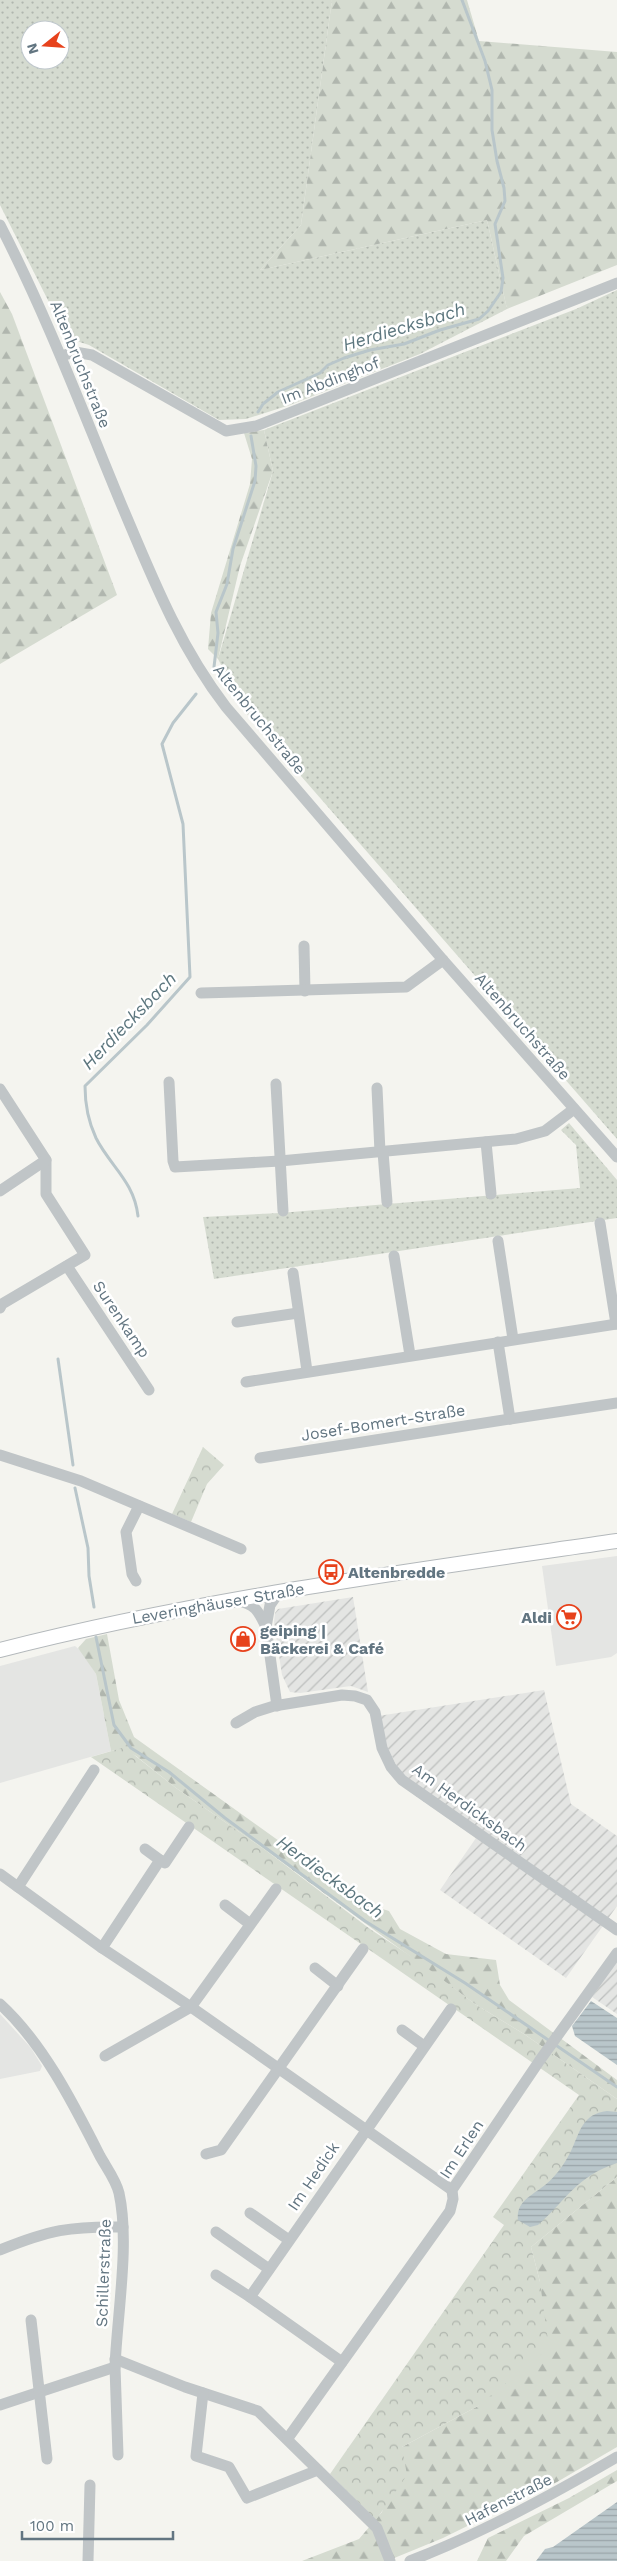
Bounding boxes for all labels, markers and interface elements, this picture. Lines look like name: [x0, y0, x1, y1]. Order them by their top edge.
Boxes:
north arrow: [20, 20, 70, 70]
text: N: [23, 42, 42, 56]
street label: Altenbruchstraße: [46, 298, 115, 431]
water label: Herdiecksbach: [340, 298, 468, 355]
street label: Im Abdinghof: [278, 353, 383, 408]
street label: Altenbruchstraße: [209, 661, 310, 778]
water label: Herdiecksbach: [77, 968, 180, 1074]
street label: Altenbruchstraße: [471, 969, 574, 1084]
street label: Surenkamp: [89, 1277, 154, 1361]
street label: Josef-Bomert-Straße: [300, 1400, 466, 1445]
bus stop icon: Altenbredde: [318, 1559, 344, 1585]
place label: Altenbredde: [348, 1563, 445, 1582]
street label: Leveringhäuser Straße: [130, 1579, 306, 1628]
supermarket icon: Aldi: [556, 1604, 582, 1630]
place label: Aldi: [521, 1608, 552, 1627]
place label: geiping | Bäckerei & Café: [260, 1621, 384, 1658]
shop icon: geiping | Bäckerei & Café: [230, 1626, 256, 1652]
street label: Am Herdicksbach: [409, 1759, 531, 1855]
water label: Herdiecksbach: [273, 1831, 388, 1922]
street label: Im Erlen: [435, 2116, 487, 2182]
street label: Im Hedick: [284, 2138, 343, 2214]
street label: Schillerstraße: [92, 2219, 115, 2327]
street label: Hafenstraße: [461, 2469, 555, 2530]
scale bar: [22, 2508, 174, 2540]
text: 100 m: [30, 2517, 74, 2535]

